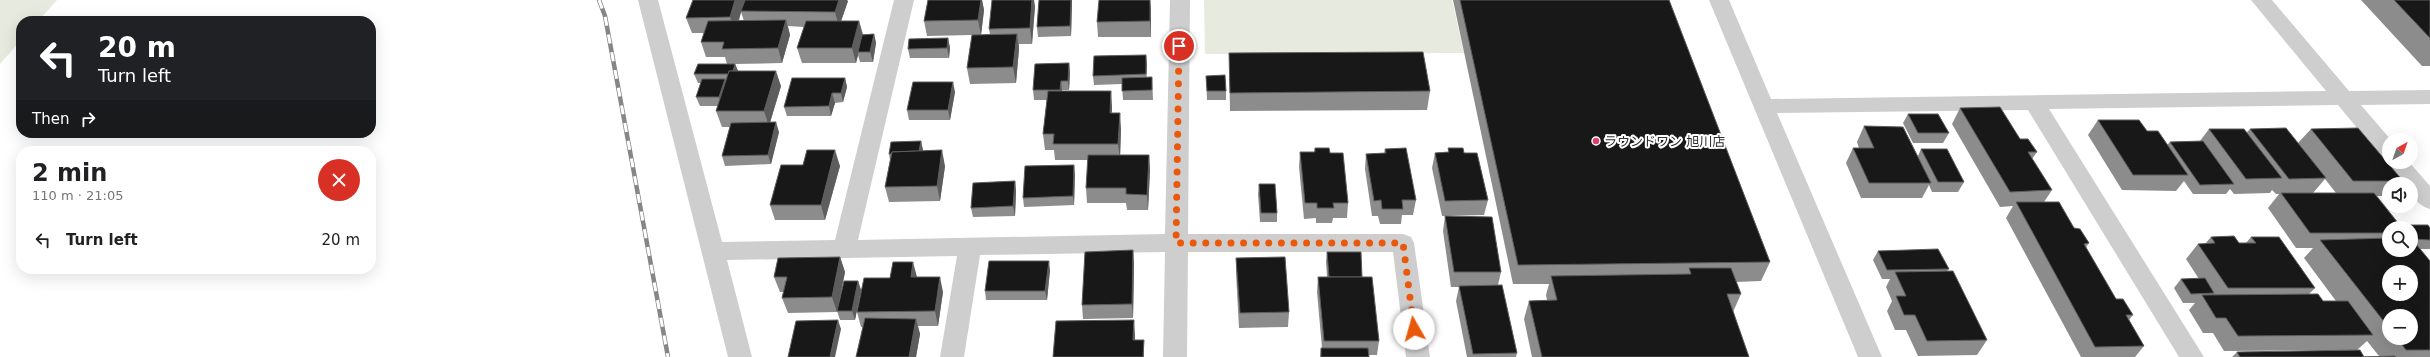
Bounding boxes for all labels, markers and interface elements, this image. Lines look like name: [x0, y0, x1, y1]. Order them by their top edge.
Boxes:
pin: [1162, 29, 1196, 63]
text: 20 m: [98, 31, 176, 64]
icon: left: [32, 32, 84, 84]
icon: arrive: [1168, 35, 1190, 57]
text: Turn left: [98, 65, 171, 86]
icon: right: [77, 108, 99, 130]
text: Then: [32, 110, 69, 128]
north arrow: [2382, 133, 2418, 169]
map controls: [2382, 133, 2418, 345]
place label: ラウンドワン 旭川店: [1604, 134, 1725, 149]
marker: ラウンドワン 旭川店: [1591, 136, 1601, 146]
text: 2 min: [32, 159, 107, 187]
button: close: [318, 159, 360, 201]
button: sound: [2382, 177, 2418, 213]
text: 110 m · 21:05: [32, 188, 123, 203]
button: search: [2382, 221, 2418, 257]
icon: left: [32, 229, 54, 251]
text: Turn left: [66, 231, 138, 249]
text: 20 m: [322, 231, 360, 249]
button: +: [2382, 265, 2418, 301]
position arrow: [1393, 308, 1435, 350]
button: −: [2382, 309, 2418, 345]

